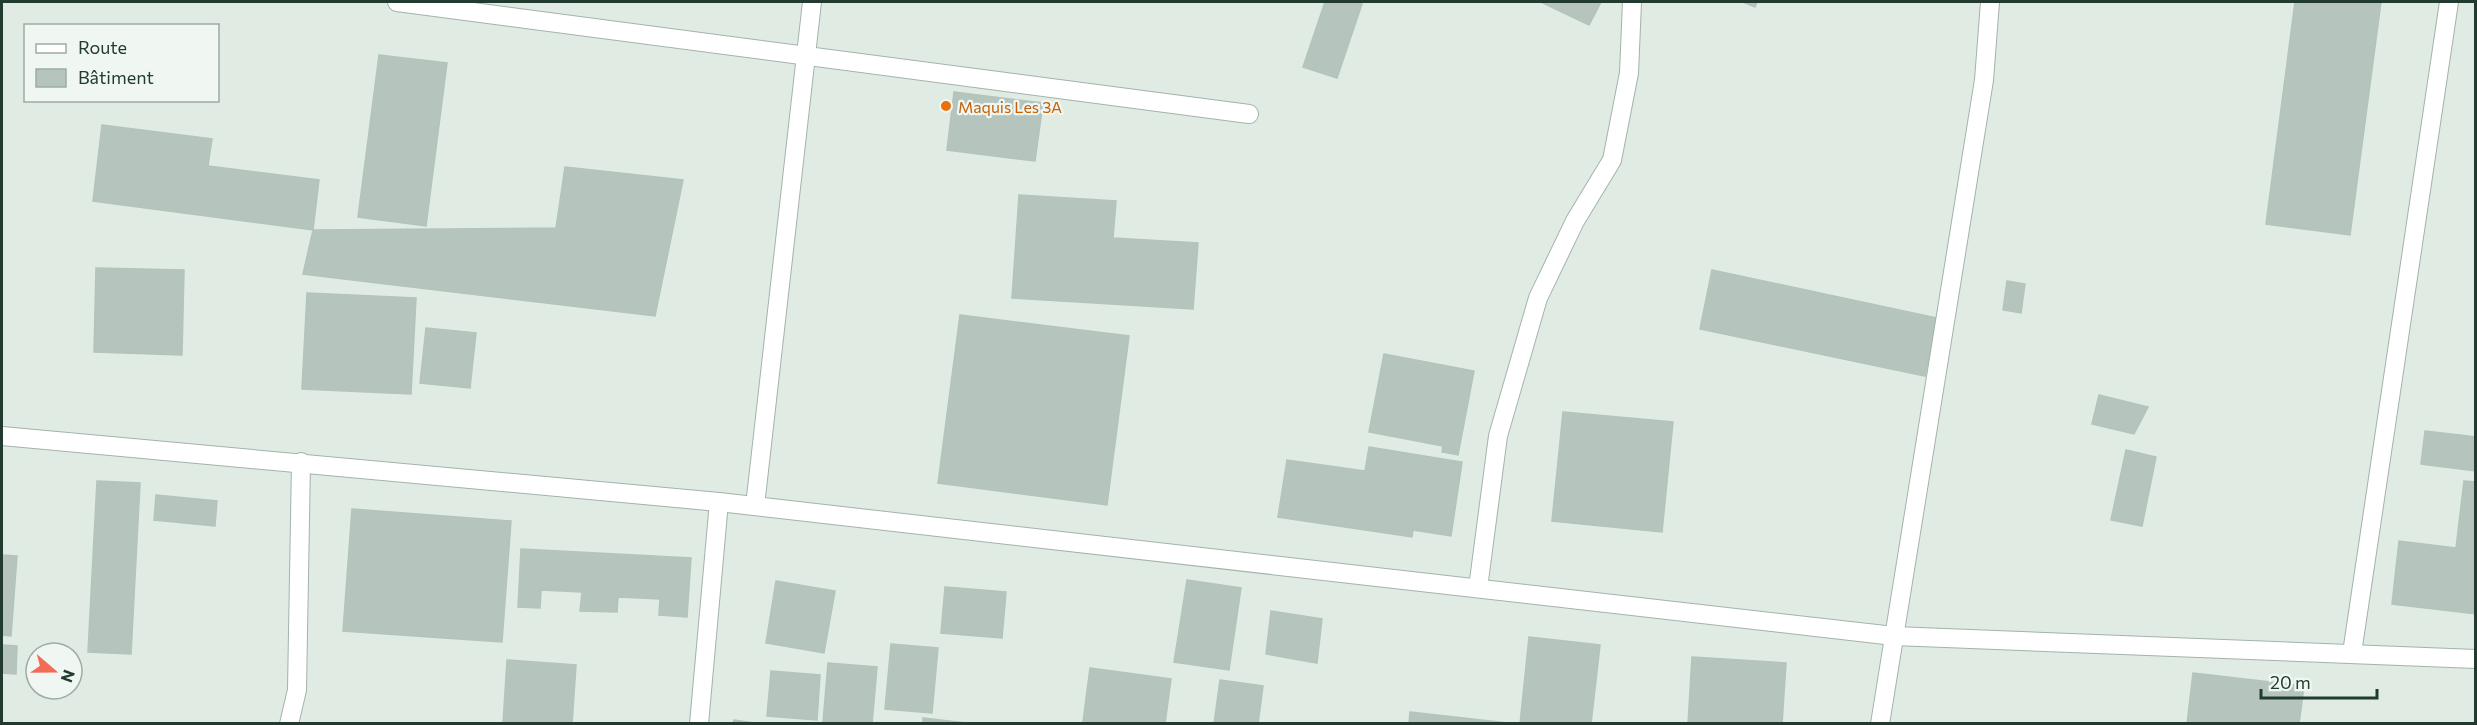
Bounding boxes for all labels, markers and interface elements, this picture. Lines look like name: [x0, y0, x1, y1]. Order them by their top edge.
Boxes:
legend: [24, 24, 219, 102]
text: Route: [78, 36, 127, 58]
text: Bâtiment: [78, 66, 154, 88]
place label: Maquis Les 3A: [958, 97, 1062, 116]
marker: Maquis Les 3A: [939, 99, 953, 113]
north arrow: [24, 641, 84, 701]
scale bar: [2261, 662, 2376, 700]
text: N: [58, 667, 80, 685]
text: 20 m: [2270, 671, 2311, 693]

